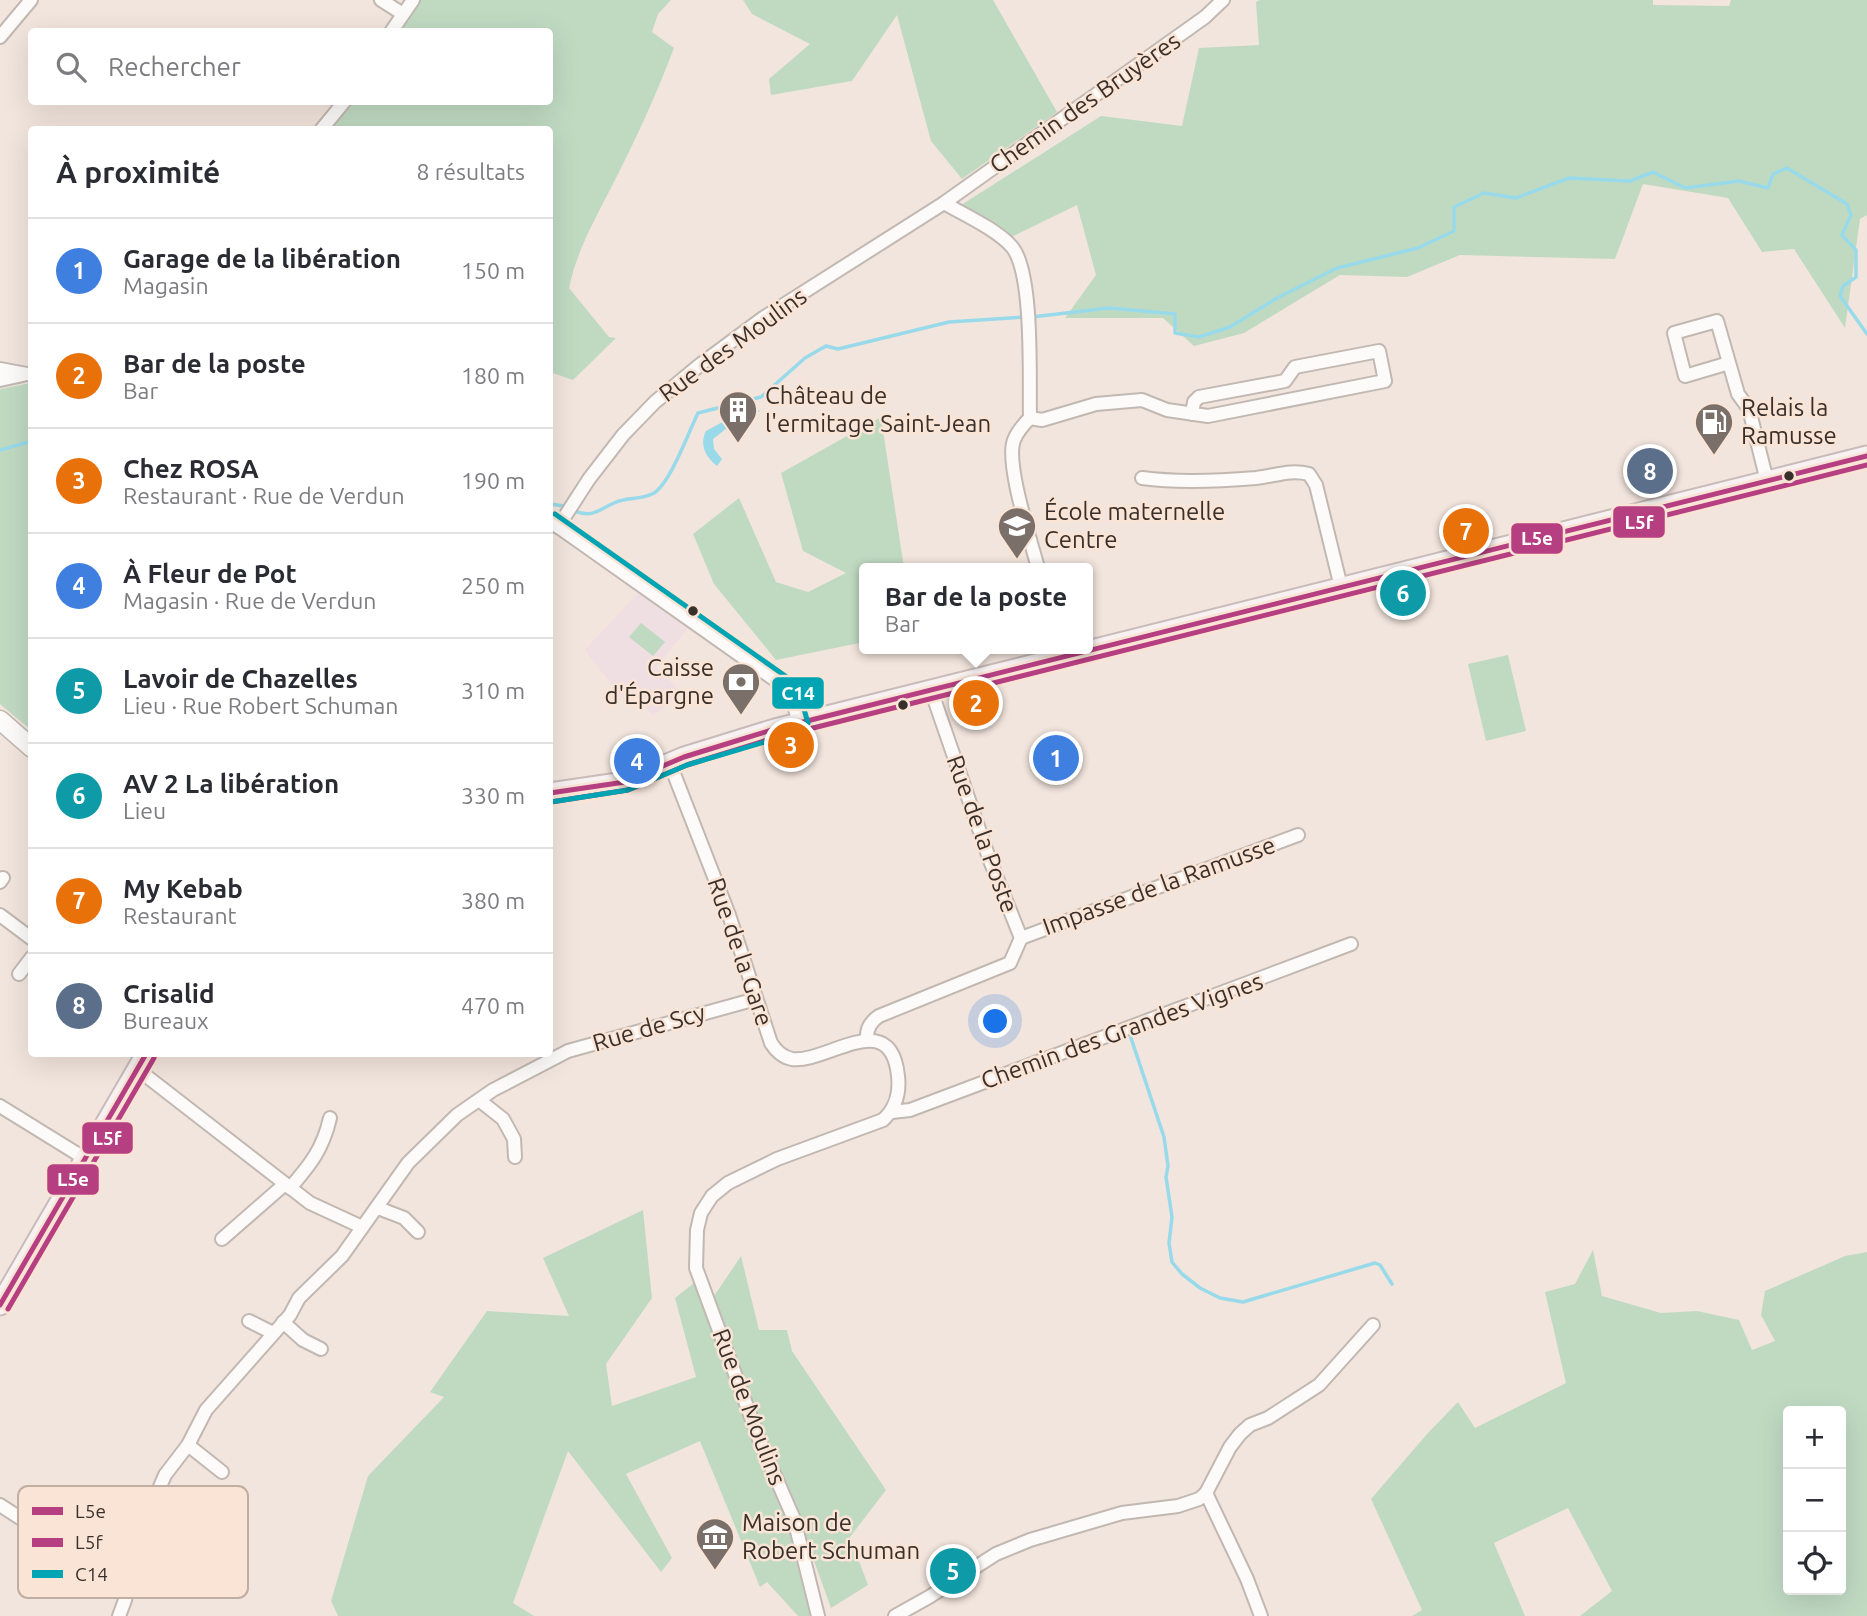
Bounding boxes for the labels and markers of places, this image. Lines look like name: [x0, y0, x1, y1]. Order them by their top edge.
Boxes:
place label: Château de l'ermitage Saint-Jean: [765, 382, 991, 437]
building icon: Château de l'ermitage Saint-Jean: [717, 389, 759, 444]
place label: Relais la Ramusse: [1741, 394, 1837, 449]
fuel station icon: Relais la Ramusse: [1693, 401, 1735, 456]
pin: 8: [1627, 445, 1673, 497]
unlabelled marker: [1782, 469, 1796, 483]
place label: École maternelle Centre: [1044, 497, 1225, 553]
school or university icon: École maternelle Centre: [996, 505, 1038, 560]
pin: 7: [1443, 505, 1489, 557]
pin: 6: [1380, 567, 1426, 619]
unlabelled marker: [686, 604, 700, 618]
place label: Caisse d'Épargne: [605, 654, 714, 709]
bank icon: Caisse d'Épargne: [720, 661, 762, 716]
pin: 2: [953, 677, 999, 729]
unlabelled marker: [896, 698, 910, 712]
pin: 3: [768, 719, 814, 771]
pin: 1: [1033, 732, 1079, 784]
pin: 4: [614, 735, 660, 787]
place label: Maison de Robert Schuman: [742, 1509, 920, 1564]
museum icon: Maison de Robert Schuman: [694, 1516, 736, 1571]
pin: 5: [930, 1545, 976, 1597]

